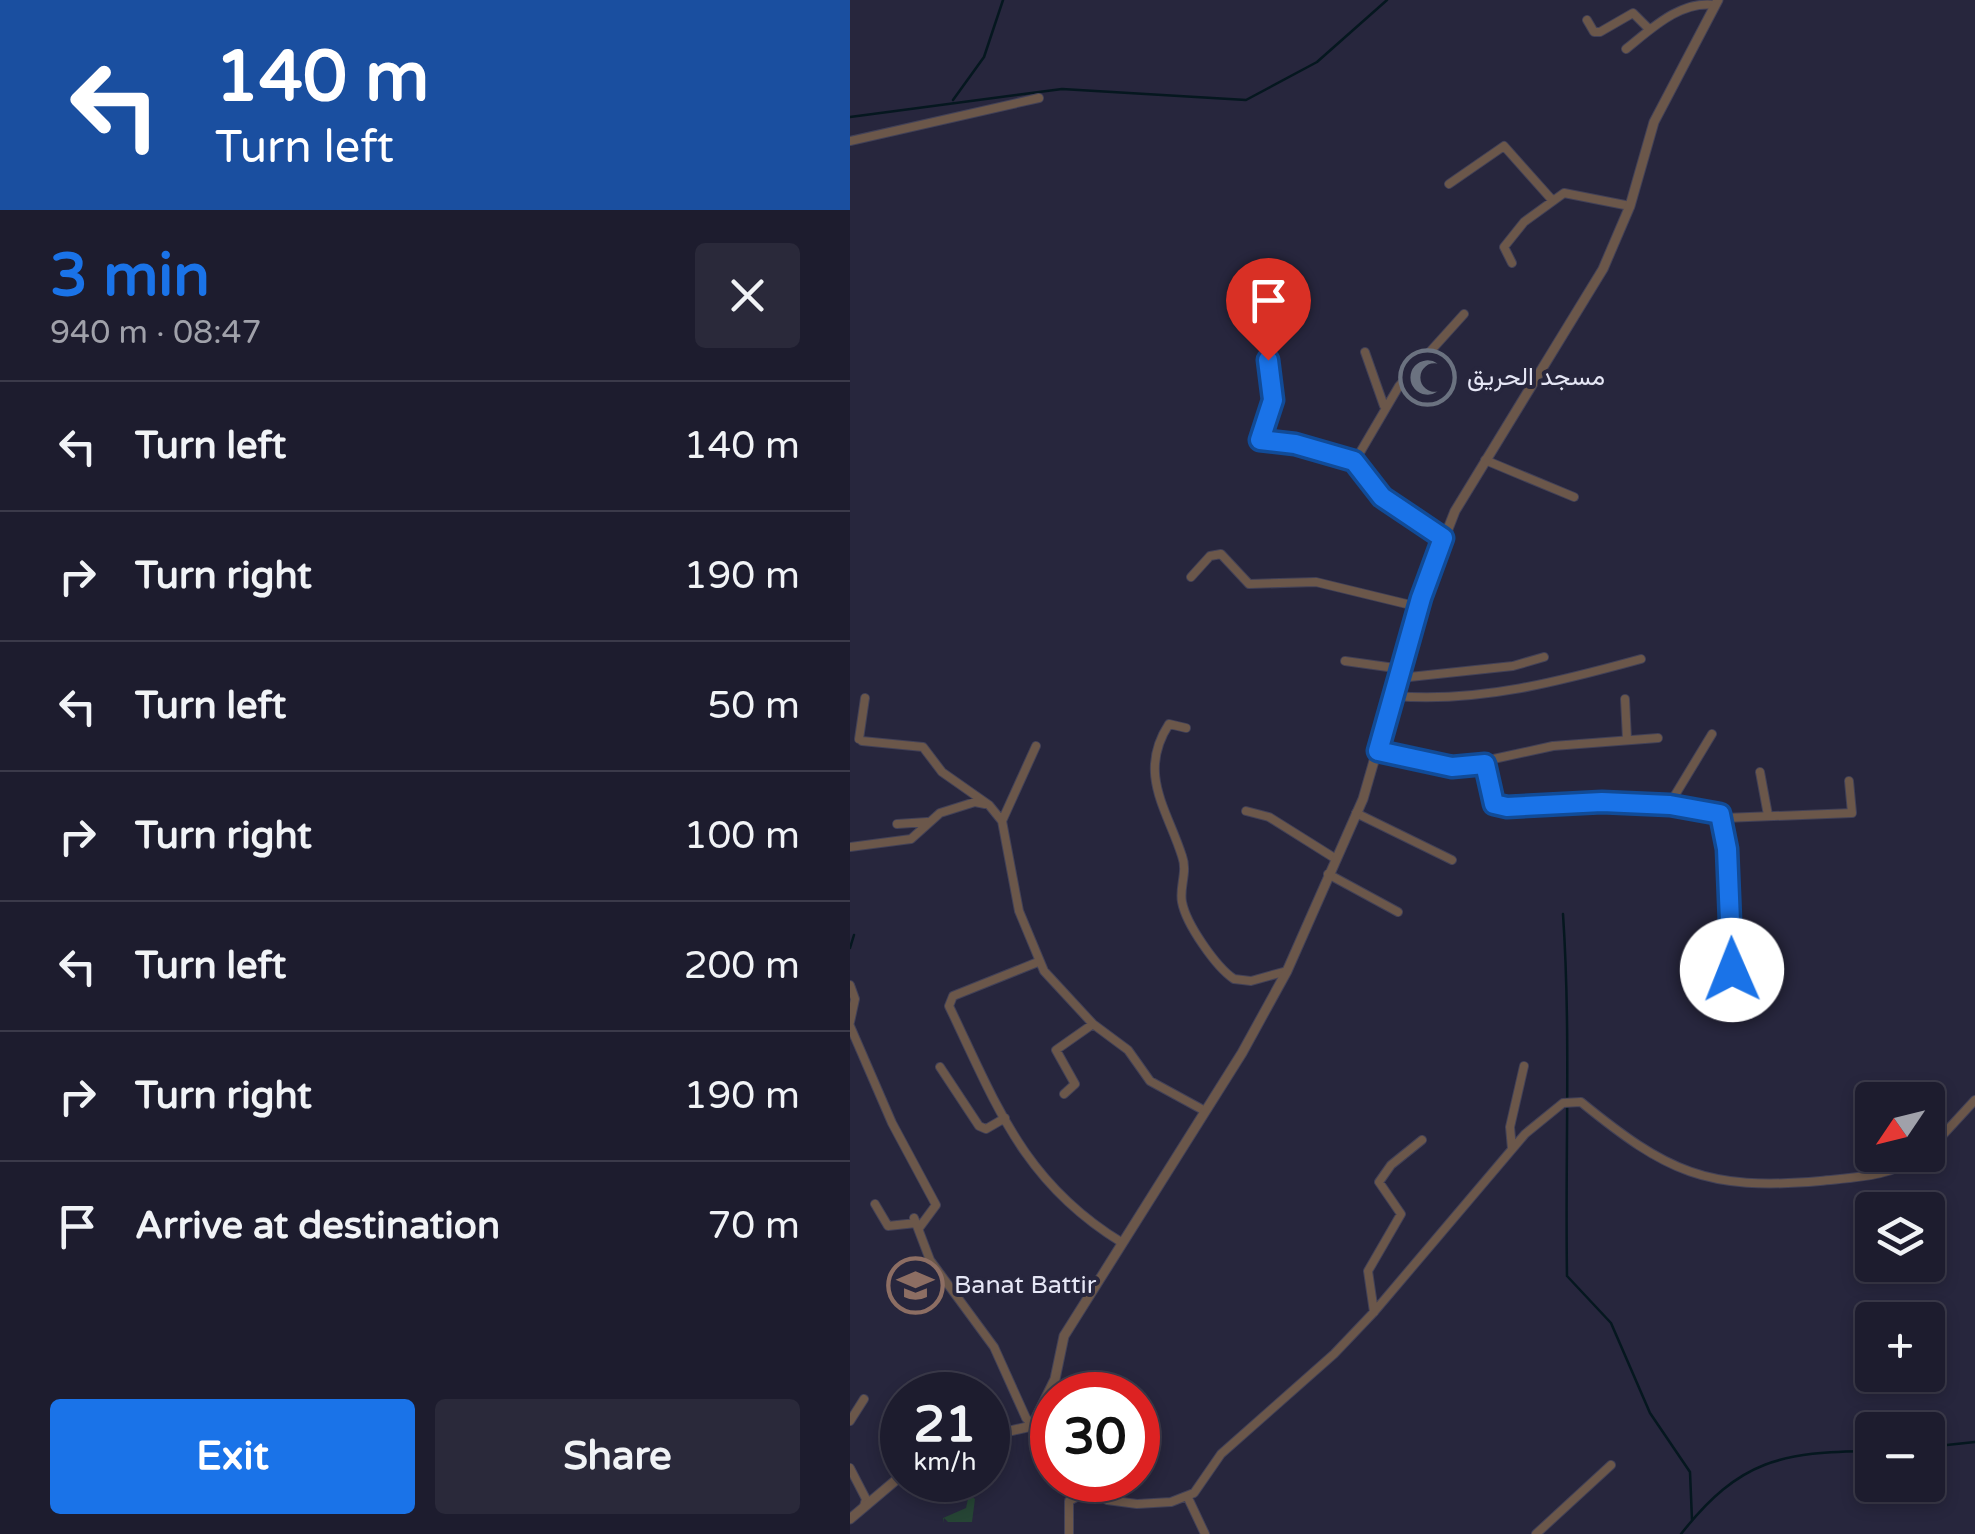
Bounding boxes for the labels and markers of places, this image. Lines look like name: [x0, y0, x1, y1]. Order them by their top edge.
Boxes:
pin: [1226, 258, 1311, 361]
mosque icon: مسجد الحريق: [1398, 347, 1458, 407]
place label: مسجد الحريق: [1467, 362, 1605, 392]
school or university icon: Banat Battir: [885, 1255, 945, 1315]
place label: Banat Battir: [954, 1270, 1097, 1300]

